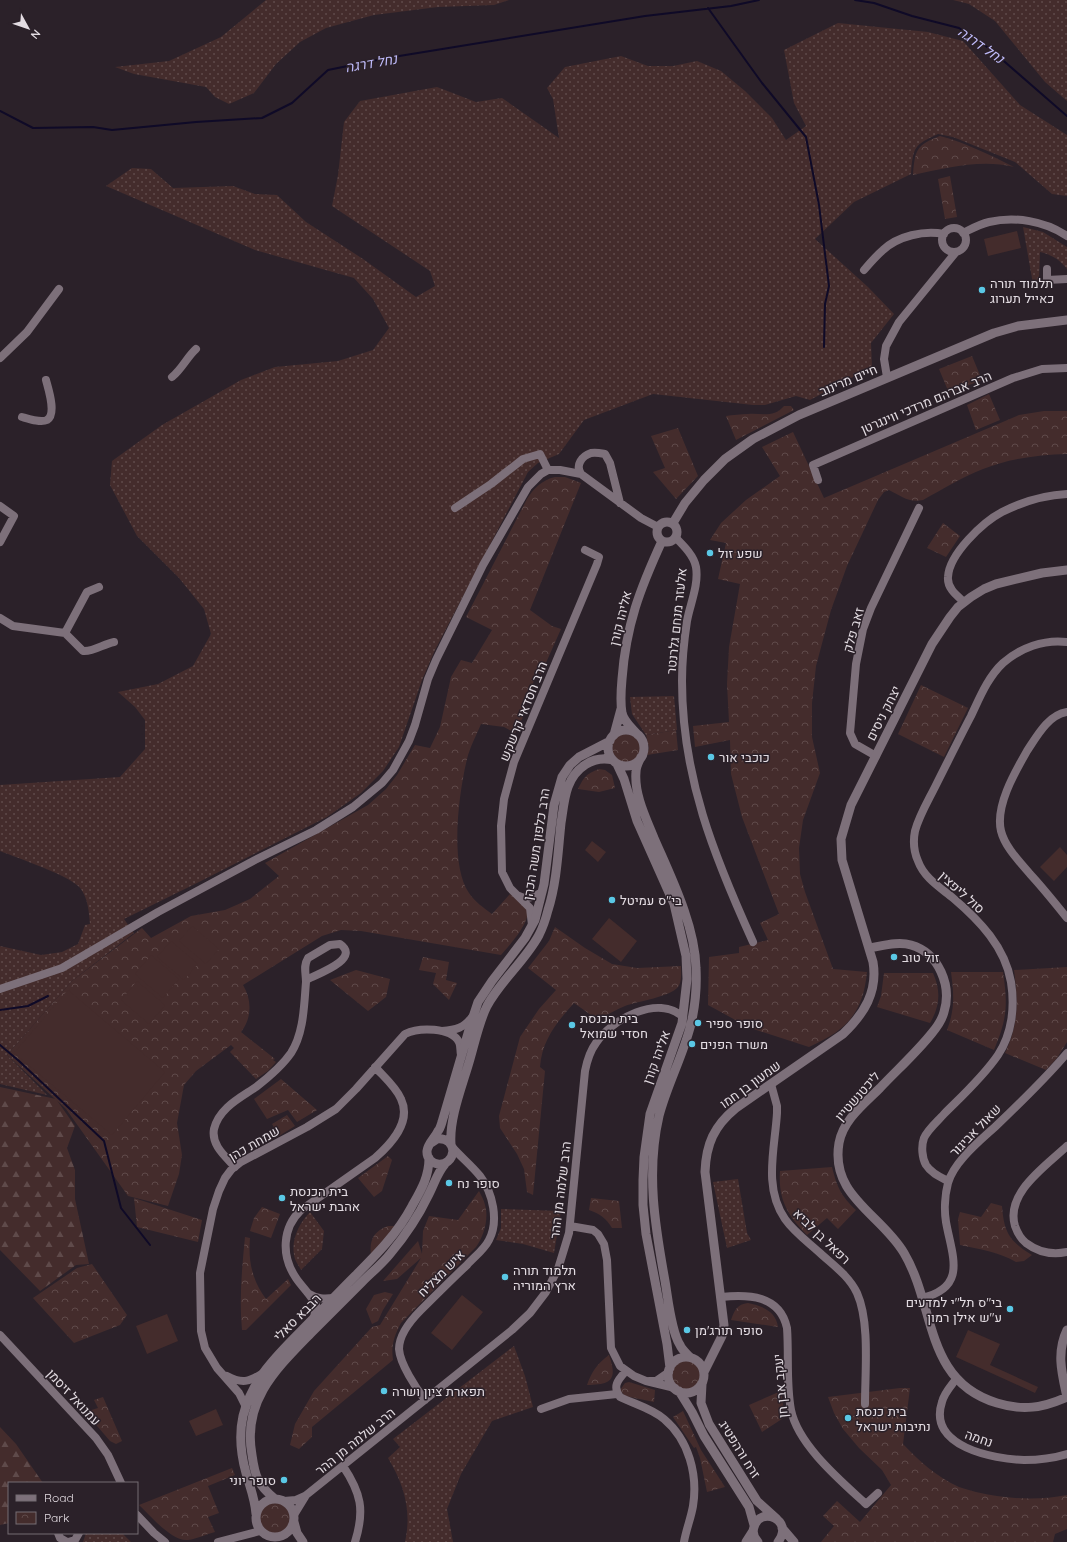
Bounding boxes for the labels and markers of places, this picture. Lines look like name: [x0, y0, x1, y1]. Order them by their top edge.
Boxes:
place label: תלמוד תורה כאייל תערוג: [990, 275, 1054, 306]
marker: תלמוד תורה כאייל תערוג: [977, 285, 987, 295]
place label: שפע זול: [718, 545, 763, 561]
marker: שפע זול: [705, 548, 715, 558]
place label: כוכבי אור: [719, 749, 770, 765]
marker: כוכבי אור: [706, 752, 716, 762]
place label: בי"ס עמיטל: [620, 892, 682, 908]
marker: בי"ס עמיטל: [607, 895, 617, 905]
place label: זול טוב: [902, 949, 940, 965]
marker: זול טוב: [889, 952, 899, 962]
place label: בית הכנסת חסדי שמואל: [580, 1010, 648, 1041]
place label: סופר ספיר: [706, 1015, 763, 1031]
marker: סופר ספיר: [693, 1018, 703, 1028]
marker: בית הכנסת חסדי שמואל: [567, 1020, 577, 1030]
place label: משרד הפנים: [700, 1036, 768, 1052]
marker: משרד הפנים: [687, 1039, 697, 1049]
place label: סופר נח: [457, 1175, 500, 1191]
marker: סופר נח: [444, 1178, 454, 1188]
place label: בית הכנסת אהבת ישראל: [290, 1183, 360, 1214]
marker: בית הכנסת אהבת ישראל: [277, 1193, 287, 1203]
place label: תלמוד תורה ארץ המוריה: [513, 1262, 576, 1293]
marker: תלמוד תורה ארץ המוריה: [500, 1272, 510, 1282]
place label: בי"ס תל"י למדעים ע"ש אילן רמון: [906, 1294, 1002, 1325]
marker: בי"ס תל"י למדעים ע"ש אילן רמון: [1005, 1304, 1015, 1314]
place label: סופר תורג'מן: [695, 1322, 763, 1338]
marker: סופר תורג'מן: [682, 1325, 692, 1335]
place label: תפארת ציון ושרה: [392, 1383, 485, 1399]
marker: תפארת ציון ושרה: [379, 1386, 389, 1396]
place label: בית כנסת נתיבות ישראל: [856, 1403, 931, 1434]
marker: בית כנסת נתיבות ישראל: [843, 1413, 853, 1423]
place label: סופר יוני: [229, 1472, 276, 1488]
marker: סופר יוני: [279, 1475, 289, 1485]

